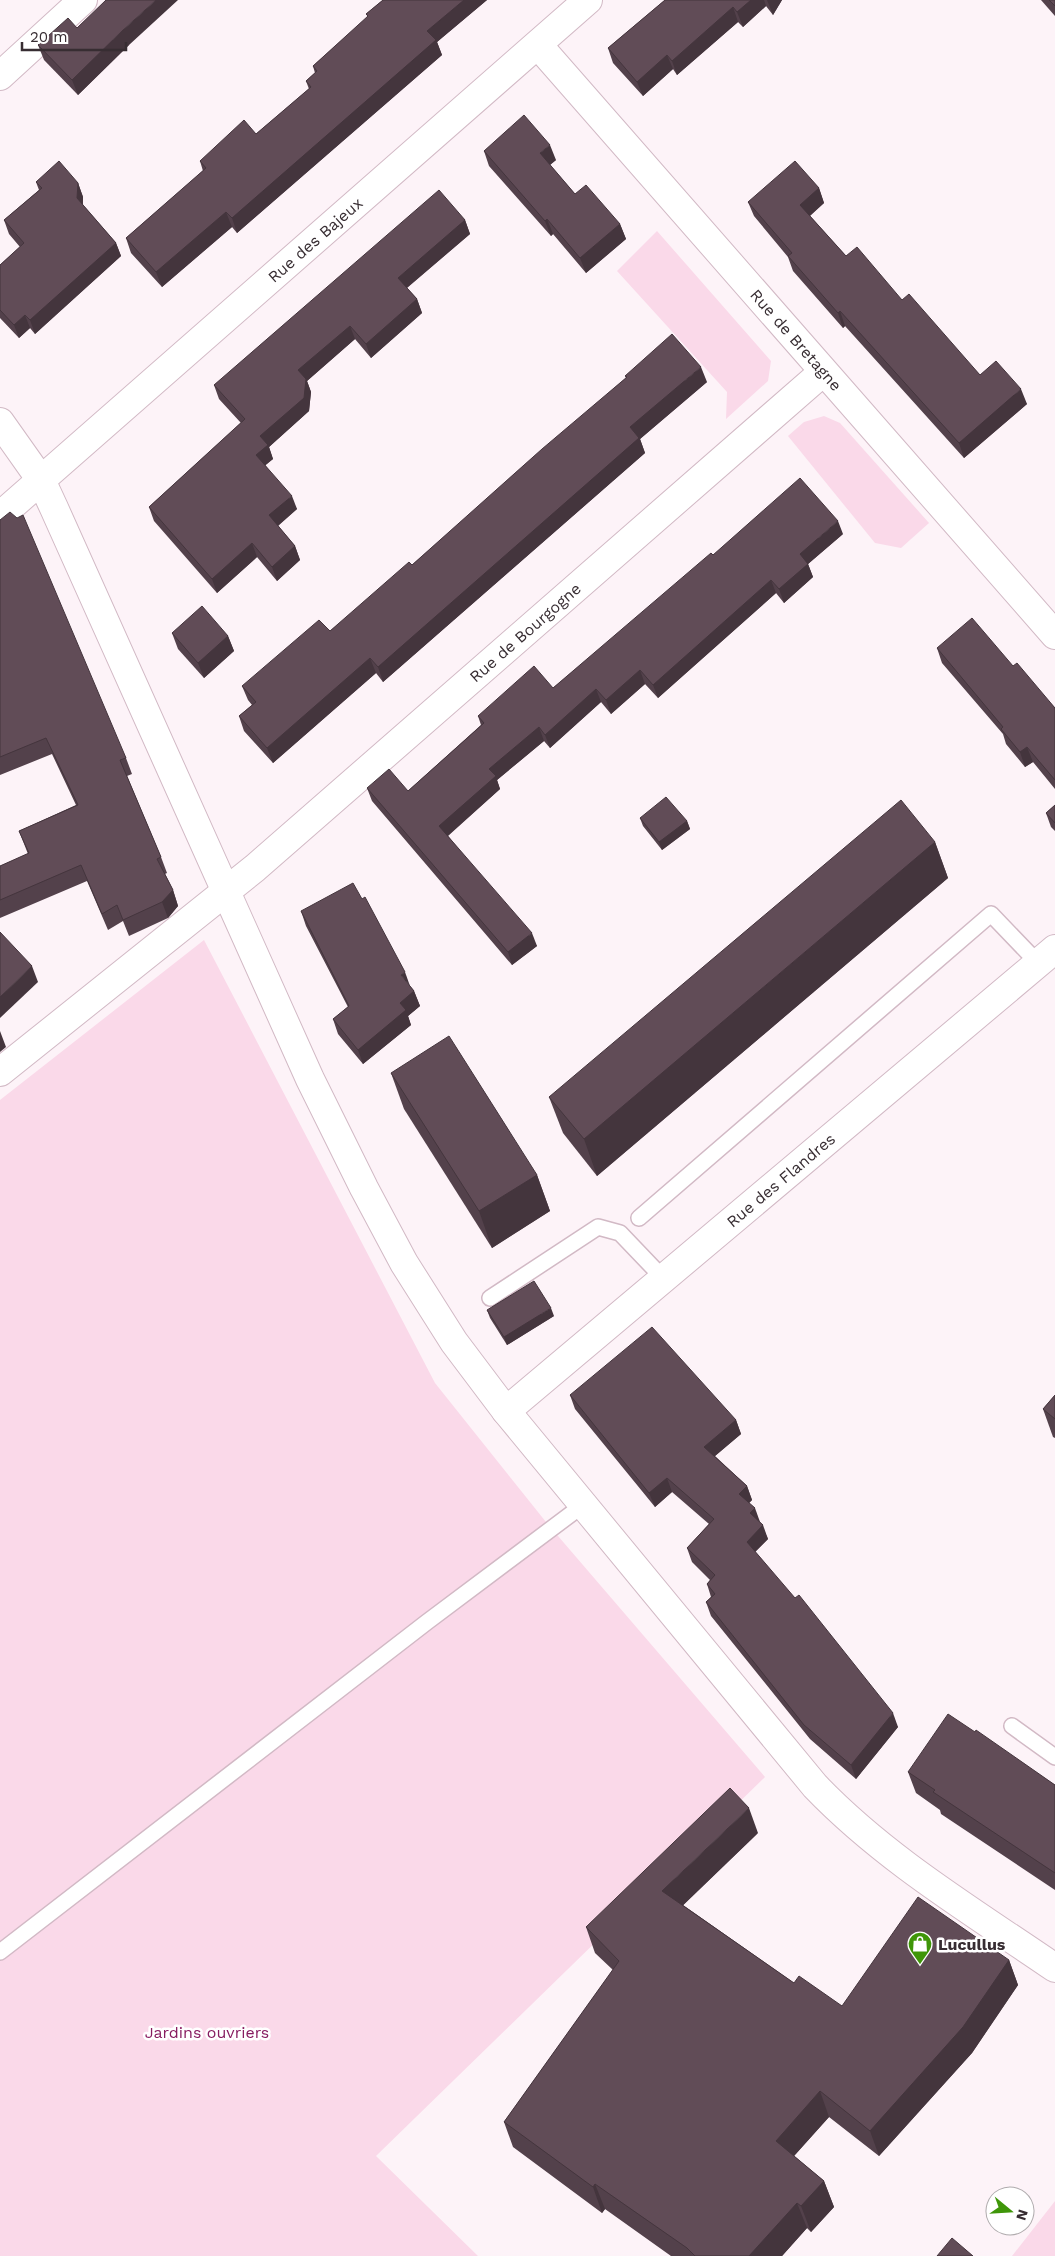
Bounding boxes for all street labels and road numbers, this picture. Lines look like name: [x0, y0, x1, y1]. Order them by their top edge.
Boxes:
street label: Rue des Bajeux: [264, 193, 366, 287]
street label: Rue de Bretagne: [746, 285, 846, 395]
street label: Rue de Bourgogne: [466, 579, 585, 686]
street label: Rue des Flandres: [723, 1129, 839, 1231]

